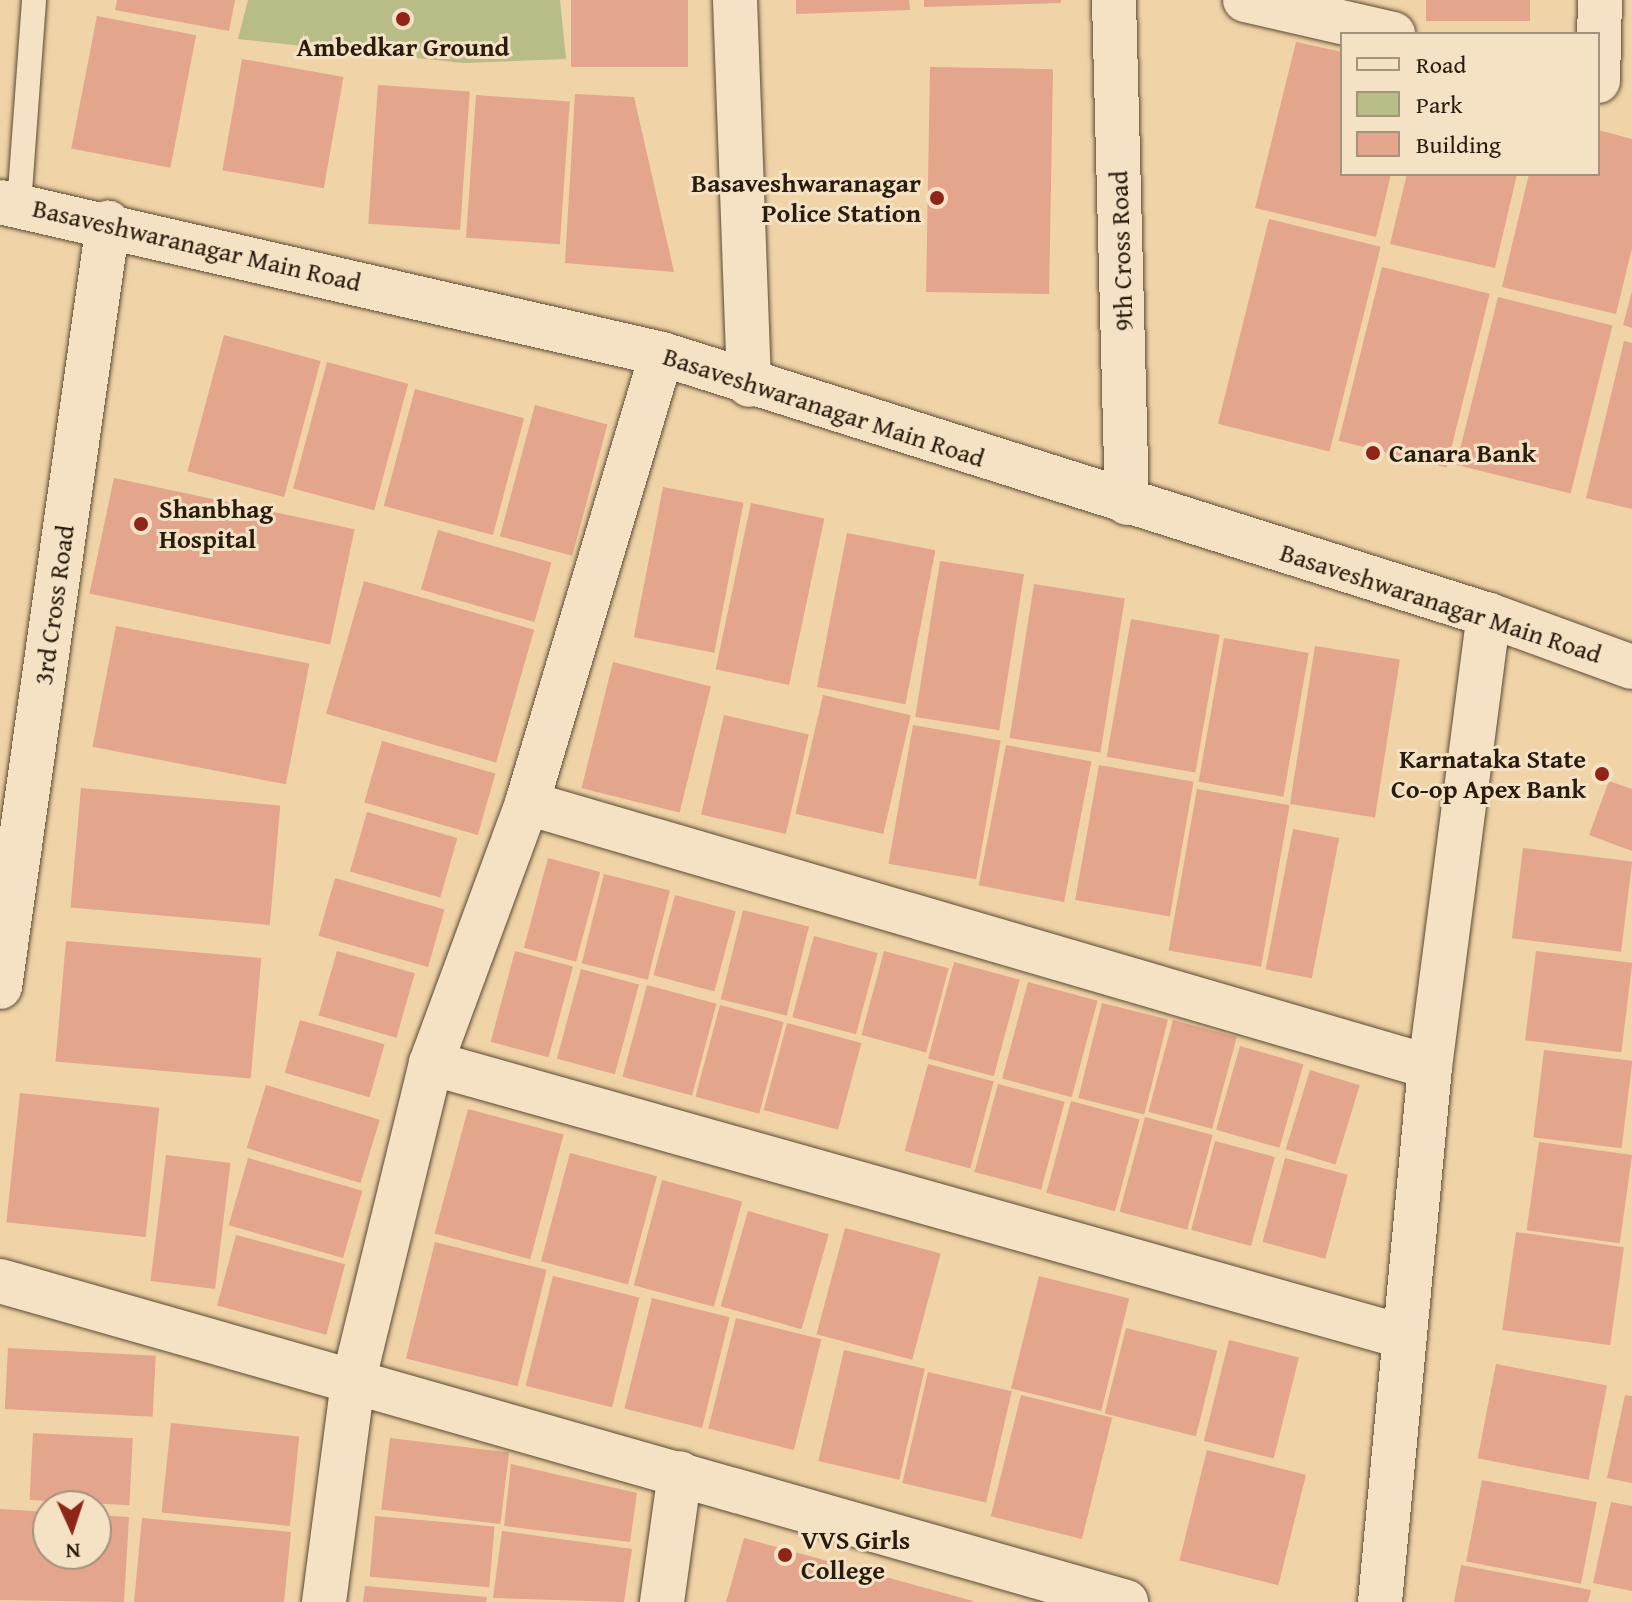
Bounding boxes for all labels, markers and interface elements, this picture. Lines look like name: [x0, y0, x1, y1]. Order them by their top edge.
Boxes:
marker: Ambedkar Ground: [394, 10, 412, 28]
place label: Ambedkar Ground: [297, 31, 509, 63]
legend: [1340, 32, 1600, 176]
text: Road: [1416, 47, 1466, 82]
text: Park: [1416, 87, 1462, 122]
text: Building: [1416, 127, 1501, 162]
place label: Basaveshwaranagar Police Station: [691, 167, 921, 228]
street label: 9th Cross Road: [1103, 170, 1139, 332]
marker: Basaveshwaranagar Police Station: [928, 189, 946, 207]
street label: Basaveshwaranagar Main Road: [30, 192, 364, 298]
street label: Basaveshwaranagar Main Road: [659, 340, 989, 474]
place label: Canara Bank: [1389, 437, 1536, 469]
marker: Canara Bank: [1364, 444, 1382, 462]
place label: Shanbhag Hospital: [159, 493, 273, 554]
marker: Shanbhag Hospital: [130, 513, 152, 535]
street label: 3rd Cross Road: [27, 523, 81, 687]
street label: Basaveshwaranagar Main Road: [1276, 536, 1606, 670]
place label: Karnataka State Co-op Apex Bank: [1391, 743, 1586, 804]
marker: Karnataka State Co-op Apex Bank: [1593, 765, 1611, 783]
north arrow: [32, 1490, 112, 1570]
place label: VVS Girls College: [801, 1524, 910, 1586]
text: N: [65, 1536, 81, 1568]
marker: VVS Girls College: [776, 1546, 794, 1564]

